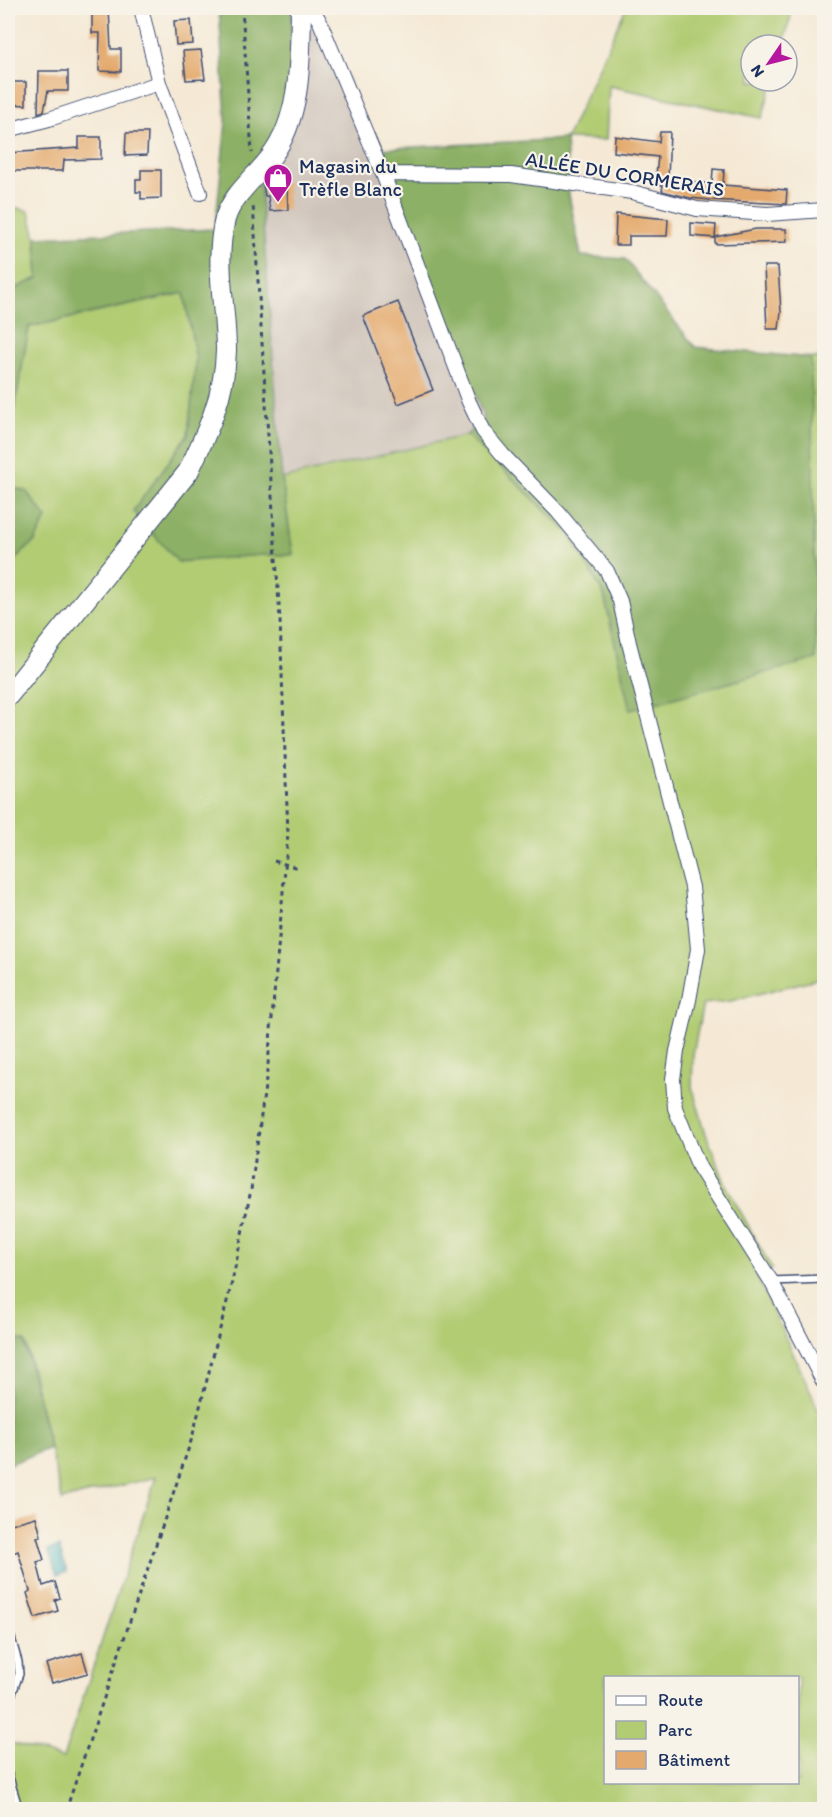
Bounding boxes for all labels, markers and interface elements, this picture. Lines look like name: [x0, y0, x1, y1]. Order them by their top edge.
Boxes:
north arrow: [739, 33, 799, 93]
text: N: [746, 61, 768, 81]
street label: ALLÉE DU CORMERAIS: [524, 146, 726, 202]
place label: Magasin du Trèfle Blanc: [299, 154, 402, 201]
shop icon: Magasin du Trèfle Blanc: [262, 162, 294, 204]
legend: [604, 1676, 799, 1784]
text: Route: [658, 1689, 703, 1711]
text: Parc: [658, 1719, 692, 1741]
text: Bâtiment: [658, 1749, 731, 1771]

